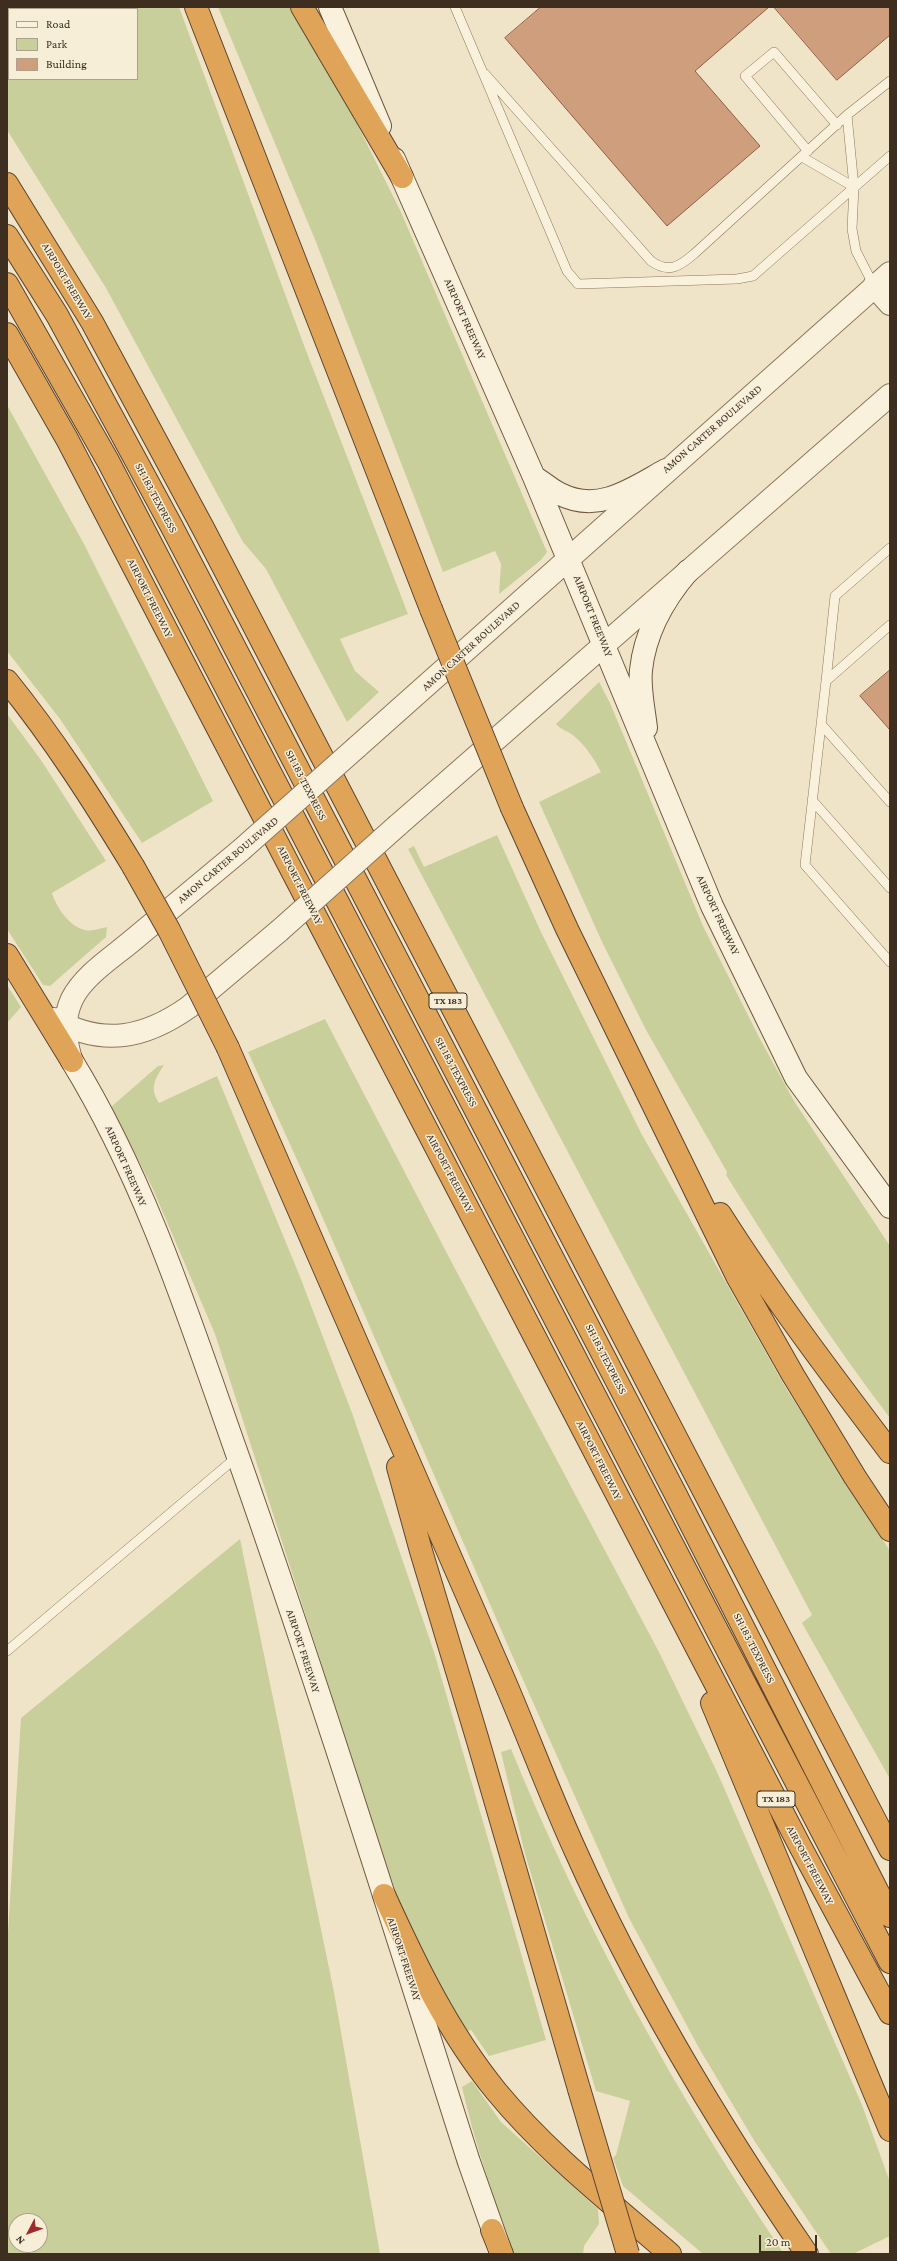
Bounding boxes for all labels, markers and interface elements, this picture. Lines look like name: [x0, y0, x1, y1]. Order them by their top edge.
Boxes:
legend: [8, 8, 138, 80]
text: Road: [46, 17, 70, 31]
text: Park: [46, 37, 67, 51]
text: Building: [46, 57, 87, 71]
street label: AIRPORT FREEWAY: [39, 240, 95, 322]
street label: AIRPORT FREEWAY: [441, 277, 489, 361]
street label: AMON CARTER BOULEVARD: [659, 382, 765, 476]
street label: SH 183 TEXPRESS: [132, 461, 180, 535]
street label: AIRPORT FREEWAY: [124, 556, 176, 640]
street label: AIRPORT FREEWAY: [571, 573, 615, 659]
street label: AMON CARTER BOULEVARD: [419, 598, 523, 694]
street label: SH 183 TEXPRESS: [283, 748, 329, 822]
street label: AMON CARTER BOULEVARD: [175, 814, 281, 906]
street label: AIRPORT FREEWAY: [274, 843, 326, 927]
street label: AIRPORT FREEWAY: [694, 873, 742, 957]
road number: TX 183: [429, 993, 467, 1009]
street label: SH 183 TEXPRESS: [432, 1035, 480, 1109]
street label: AIRPORT FREEWAY: [102, 1124, 150, 1208]
street label: AIRPORT FREEWAY: [424, 1131, 476, 1215]
street label: SH 183 TEXPRESS: [583, 1322, 629, 1396]
street label: AIRPORT FREEWAY: [573, 1418, 625, 1502]
street label: AIRPORT FREEWAY: [283, 1608, 323, 1694]
street label: SH 183 TEXPRESS: [731, 1611, 777, 1685]
road number: TX 183: [757, 1791, 795, 1807]
street label: AIRPORT FREEWAY: [784, 1823, 836, 1907]
street label: AIRPORT FREEWAY: [384, 1916, 424, 2002]
north arrow: [8, 2213, 48, 2253]
scale bar: [761, 2227, 819, 2253]
text: N: [13, 2233, 27, 2247]
text: 20 m: [766, 2235, 790, 2249]

